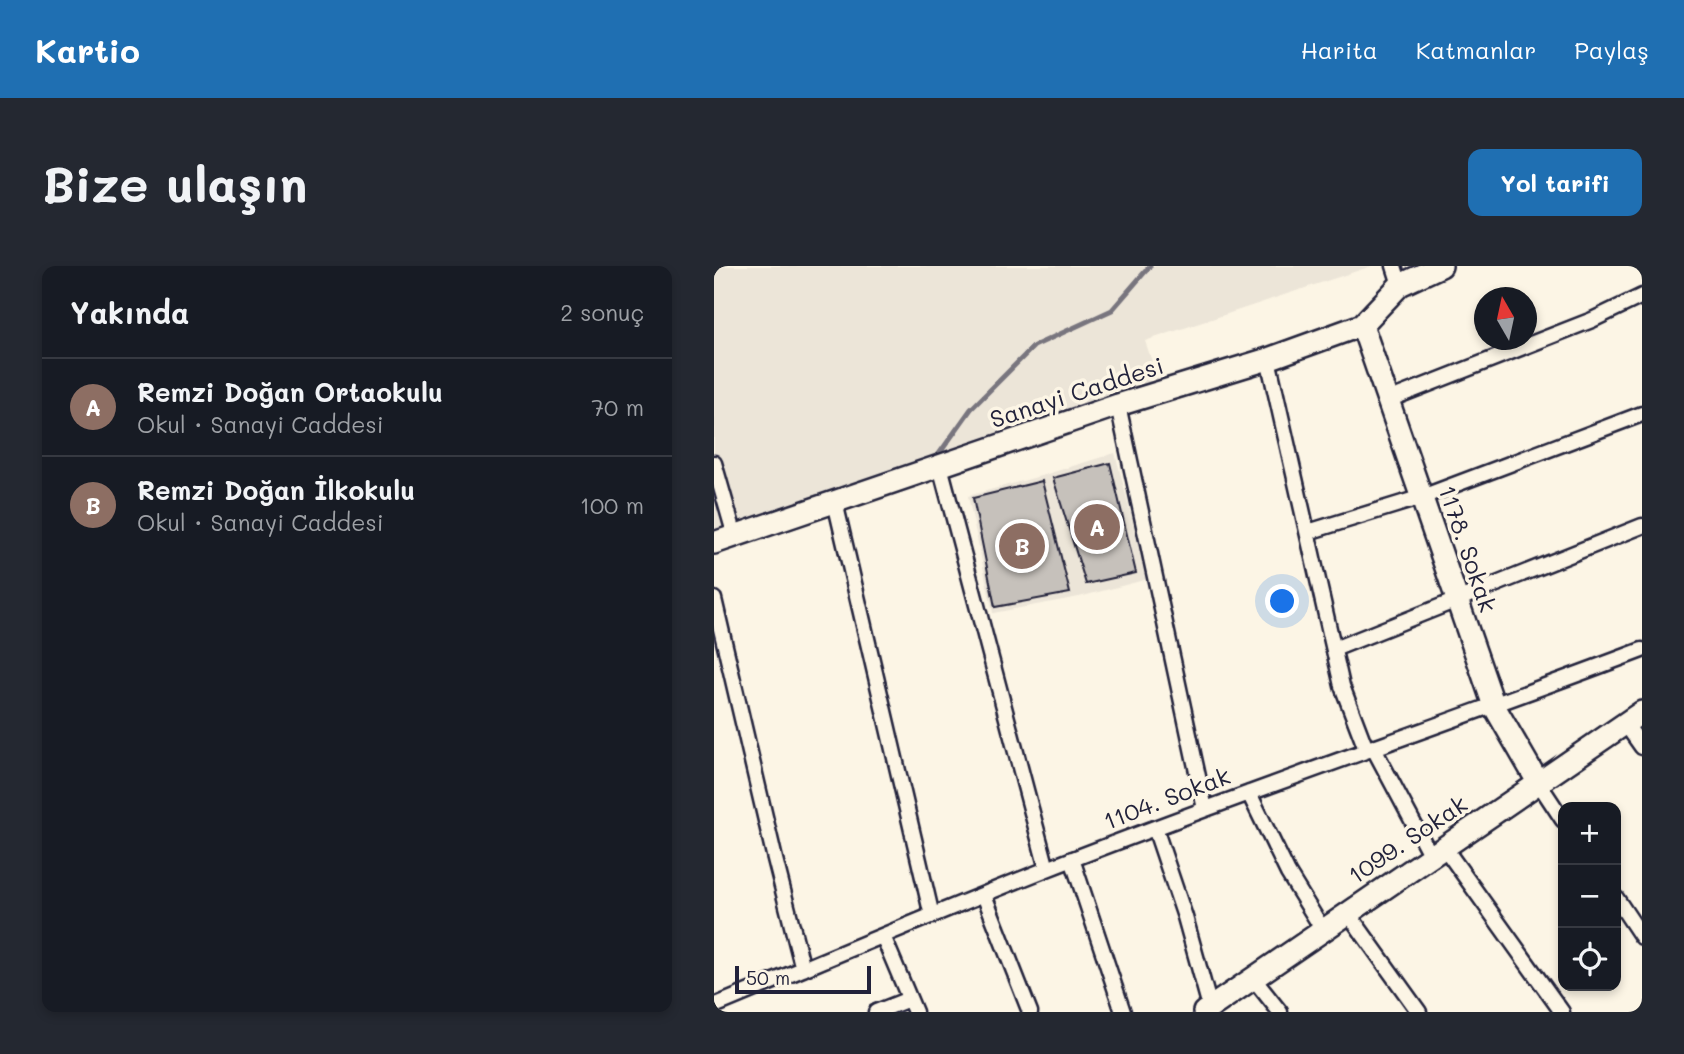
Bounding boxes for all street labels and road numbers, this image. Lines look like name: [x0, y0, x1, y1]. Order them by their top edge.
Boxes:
street label: Sanayi Caddesi: [986, 349, 1167, 434]
street label: 1178. Sokak: [1432, 481, 1505, 616]
street label: 1104. Sokak: [1099, 759, 1234, 836]
street label: 1099. Sokak: [1342, 788, 1473, 890]

